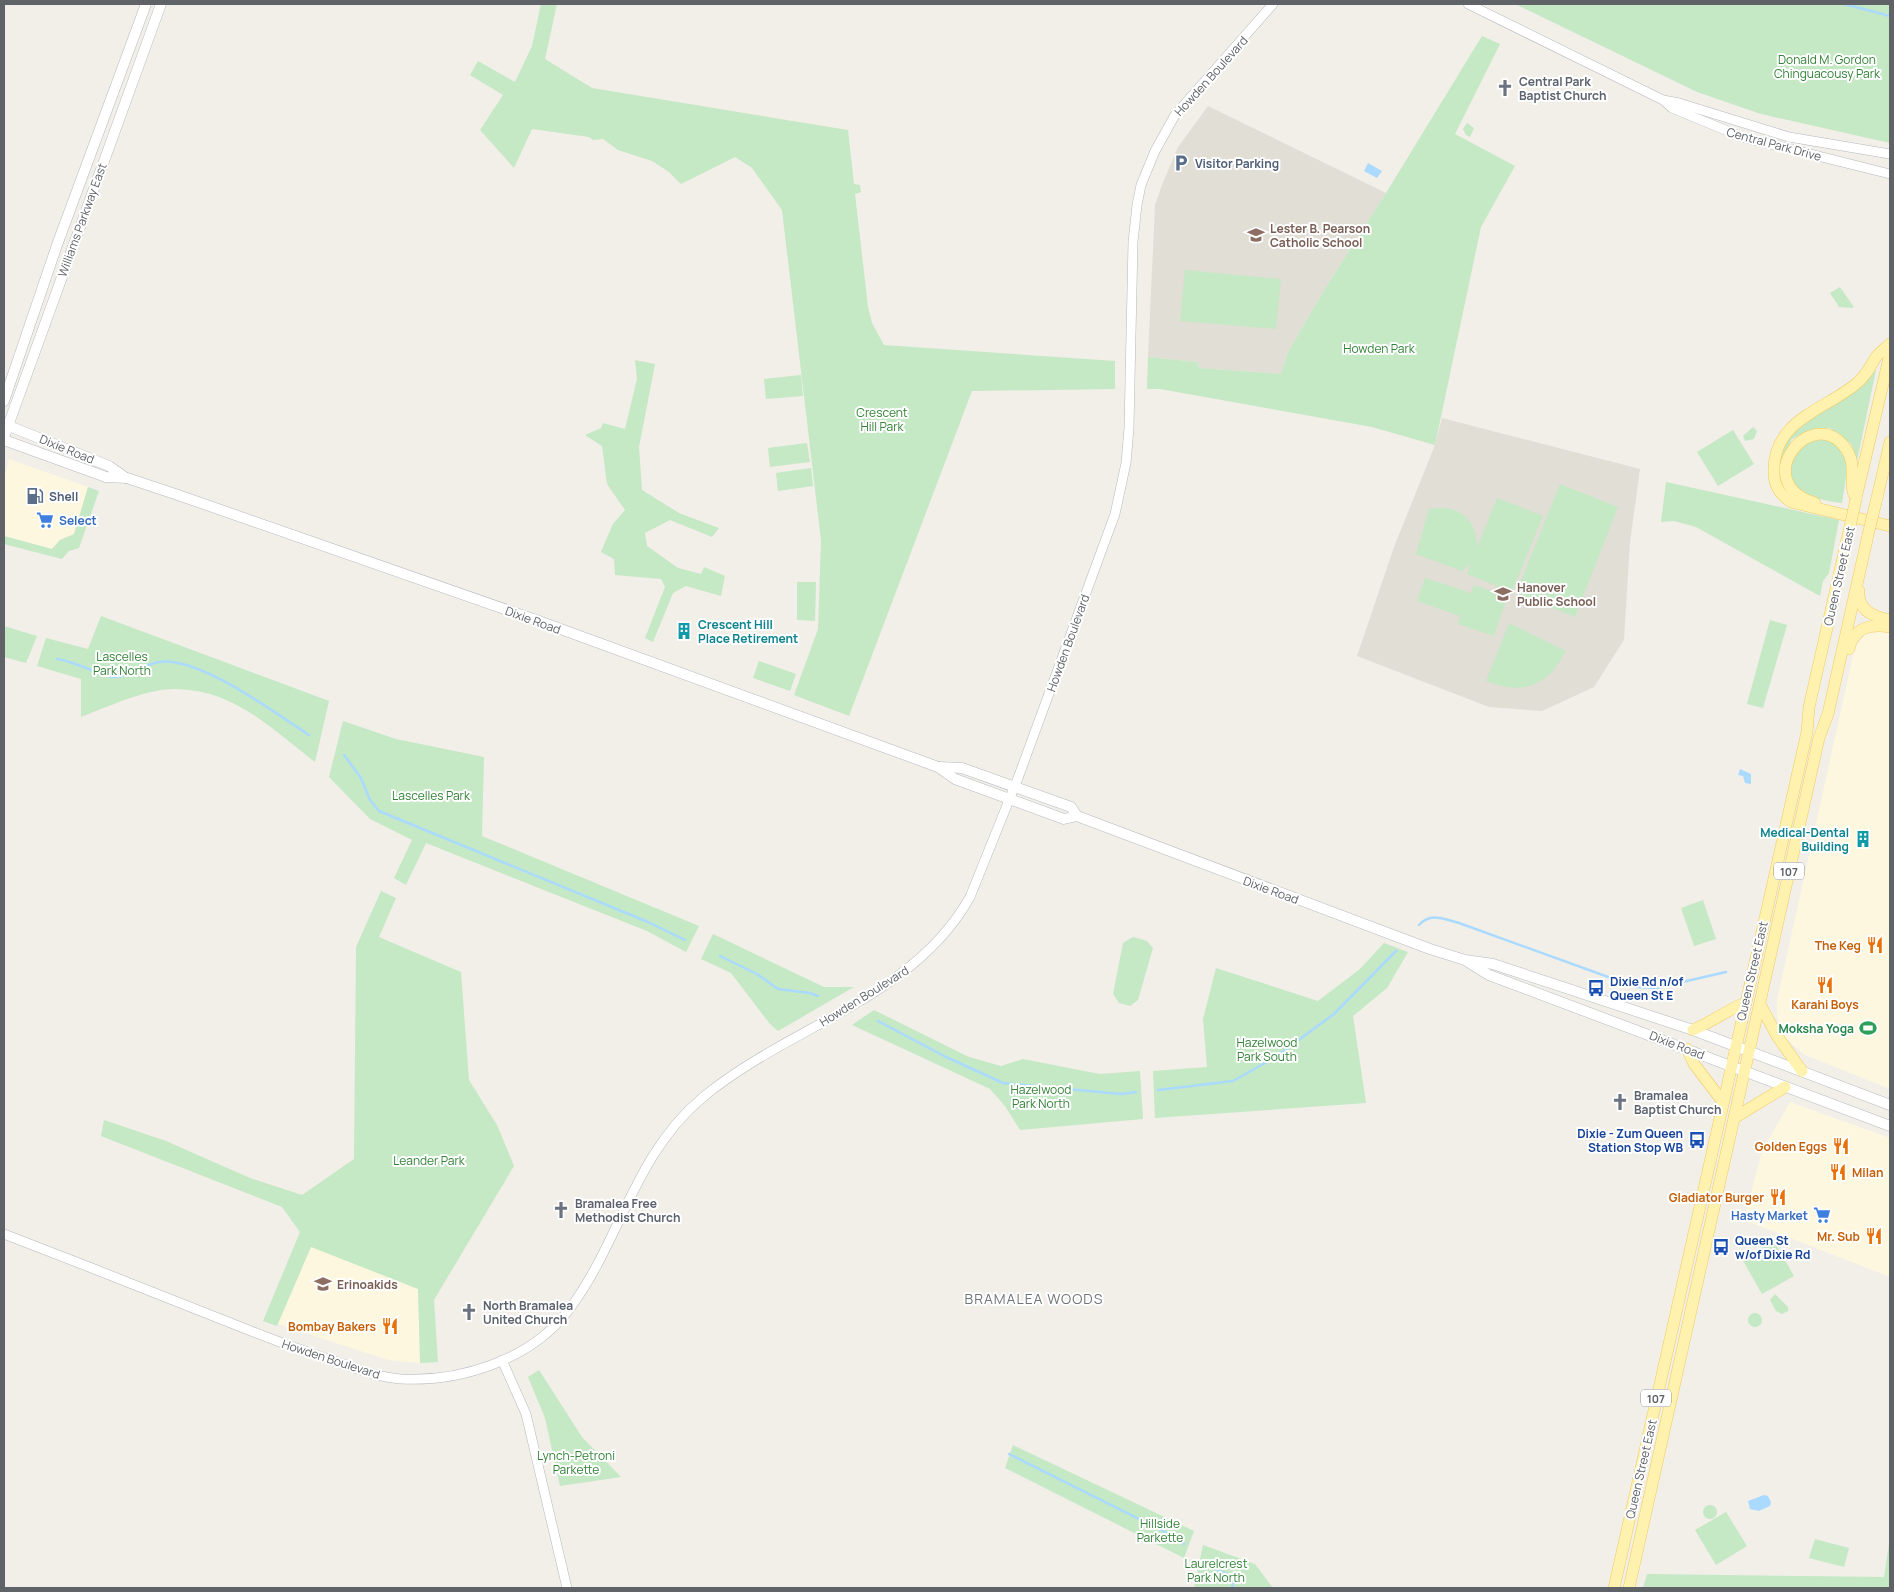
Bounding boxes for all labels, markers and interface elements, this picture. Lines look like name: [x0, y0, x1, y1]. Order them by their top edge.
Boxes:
street label: Howden Boulevard: [1170, 32, 1252, 120]
park label: Donald M. Gordon Chinguacousy Park: [1774, 51, 1881, 82]
place label: Central Park Baptist Church: [1519, 73, 1607, 104]
church icon: Central Park Baptist Church: [1495, 78, 1515, 98]
street label: Central Park Drive: [1725, 123, 1823, 165]
parking icon: Visitor Parking: [1171, 153, 1191, 173]
place label: Visitor Parking: [1195, 155, 1279, 172]
street label: Williams Parkway East: [53, 160, 111, 279]
place label: Lester B. Pearson Catholic School: [1270, 220, 1370, 251]
school or university icon: Lester B. Pearson Catholic School: [1246, 225, 1266, 245]
park label: Howden Park: [1343, 340, 1416, 357]
park label: Crescent Hill Park: [856, 404, 908, 435]
street label: Dixie Road: [37, 430, 97, 468]
fuel station icon: Shell: [25, 486, 45, 506]
place label: Shell: [49, 488, 78, 505]
supermarket icon: Select: [35, 510, 55, 530]
place label: Select: [59, 512, 97, 529]
street label: Queen Street East: [1819, 524, 1859, 627]
place label: Hanover Public School: [1517, 579, 1596, 610]
school or university icon: Hanover Public School: [1493, 584, 1513, 604]
street label: Howden Boulevard: [1043, 592, 1093, 694]
street label: Dixie Road: [503, 602, 563, 638]
place label: Crescent Hill Place Retirement: [698, 616, 798, 647]
building icon: Crescent Hill Place Retirement: [674, 621, 694, 641]
park label: Lascelles Park North: [93, 648, 151, 679]
park label: Lascelles Park: [392, 787, 471, 804]
place label: Medical-Dental Building: [1760, 824, 1849, 855]
building icon: Medical-Dental Building: [1853, 829, 1873, 849]
road number: 107: [1774, 862, 1804, 879]
street label: Dixie Road: [1241, 872, 1301, 908]
street label: Queen Street East: [1732, 919, 1772, 1022]
restaurant icon: The Keg: [1865, 935, 1885, 955]
place label: The Keg: [1815, 937, 1861, 954]
street label: Howden Boulevard: [816, 962, 912, 1030]
place label: Dixie Rd n/of Queen St E: [1610, 973, 1684, 1004]
restaurant icon: Karahi Boys: [1815, 975, 1835, 995]
bus stop icon: Dixie Rd n/of Queen St E: [1586, 978, 1606, 998]
place label: Karahi Boys: [1791, 996, 1859, 1013]
sports icon: Moksha Yoga: [1858, 1018, 1878, 1038]
place label: Moksha Yoga: [1779, 1020, 1854, 1037]
street label: Dixie Road: [1647, 1027, 1707, 1063]
park label: Hazelwood Park South: [1237, 1034, 1297, 1065]
park label: Hazelwood Park North: [1011, 1081, 1071, 1112]
place label: Bramalea Baptist Church: [1634, 1087, 1722, 1118]
church icon: Bramalea Baptist Church: [1610, 1092, 1630, 1112]
place label: Dixie - Zum Queen Station Stop WB: [1577, 1125, 1683, 1156]
bus stop icon: Dixie - Zum Queen Station Stop WB: [1687, 1130, 1707, 1150]
restaurant icon: Golden Eggs: [1831, 1136, 1851, 1156]
place label: Golden Eggs: [1755, 1138, 1827, 1155]
park label: Leander Park: [393, 1152, 466, 1169]
restaurant icon: Milan: [1828, 1162, 1848, 1182]
place label: Milan: [1852, 1164, 1883, 1181]
restaurant icon: Gladiator Burger: [1768, 1187, 1788, 1207]
place label: Gladiator Burger: [1669, 1189, 1764, 1206]
place label: Bramalea Free Methodist Church: [575, 1195, 680, 1226]
church icon: Bramalea Free Methodist Church: [551, 1200, 571, 1220]
supermarket icon: Hasty Market: [1812, 1205, 1832, 1225]
place label: Hasty Market: [1731, 1207, 1808, 1224]
restaurant icon: Mr. Sub: [1864, 1226, 1884, 1246]
place label: Mr. Sub: [1817, 1228, 1860, 1245]
place label: Queen St w/of Dixie Rd: [1735, 1232, 1810, 1263]
bus stop icon: Queen St w/of Dixie Rd: [1711, 1237, 1731, 1257]
school or university icon: Erinoakids: [313, 1274, 333, 1294]
place label: Erinoakids: [337, 1276, 398, 1293]
district label: BRAMALEA WOODS: [965, 1289, 1103, 1308]
place label: North Bramalea United Church: [483, 1297, 573, 1328]
church icon: North Bramalea United Church: [459, 1302, 479, 1322]
restaurant icon: Bombay Bakers: [380, 1316, 400, 1336]
place label: Bombay Bakers: [288, 1318, 376, 1335]
street label: Howden Boulevard: [280, 1335, 382, 1383]
road number: 107: [1641, 1390, 1671, 1406]
street label: Queen Street East: [1621, 1417, 1661, 1520]
park label: Lynch-Petroni Parkette: [537, 1447, 615, 1478]
park label: Hillside Parkette: [1137, 1515, 1183, 1546]
park label: Laurelcrest Park North: [1185, 1555, 1248, 1586]

